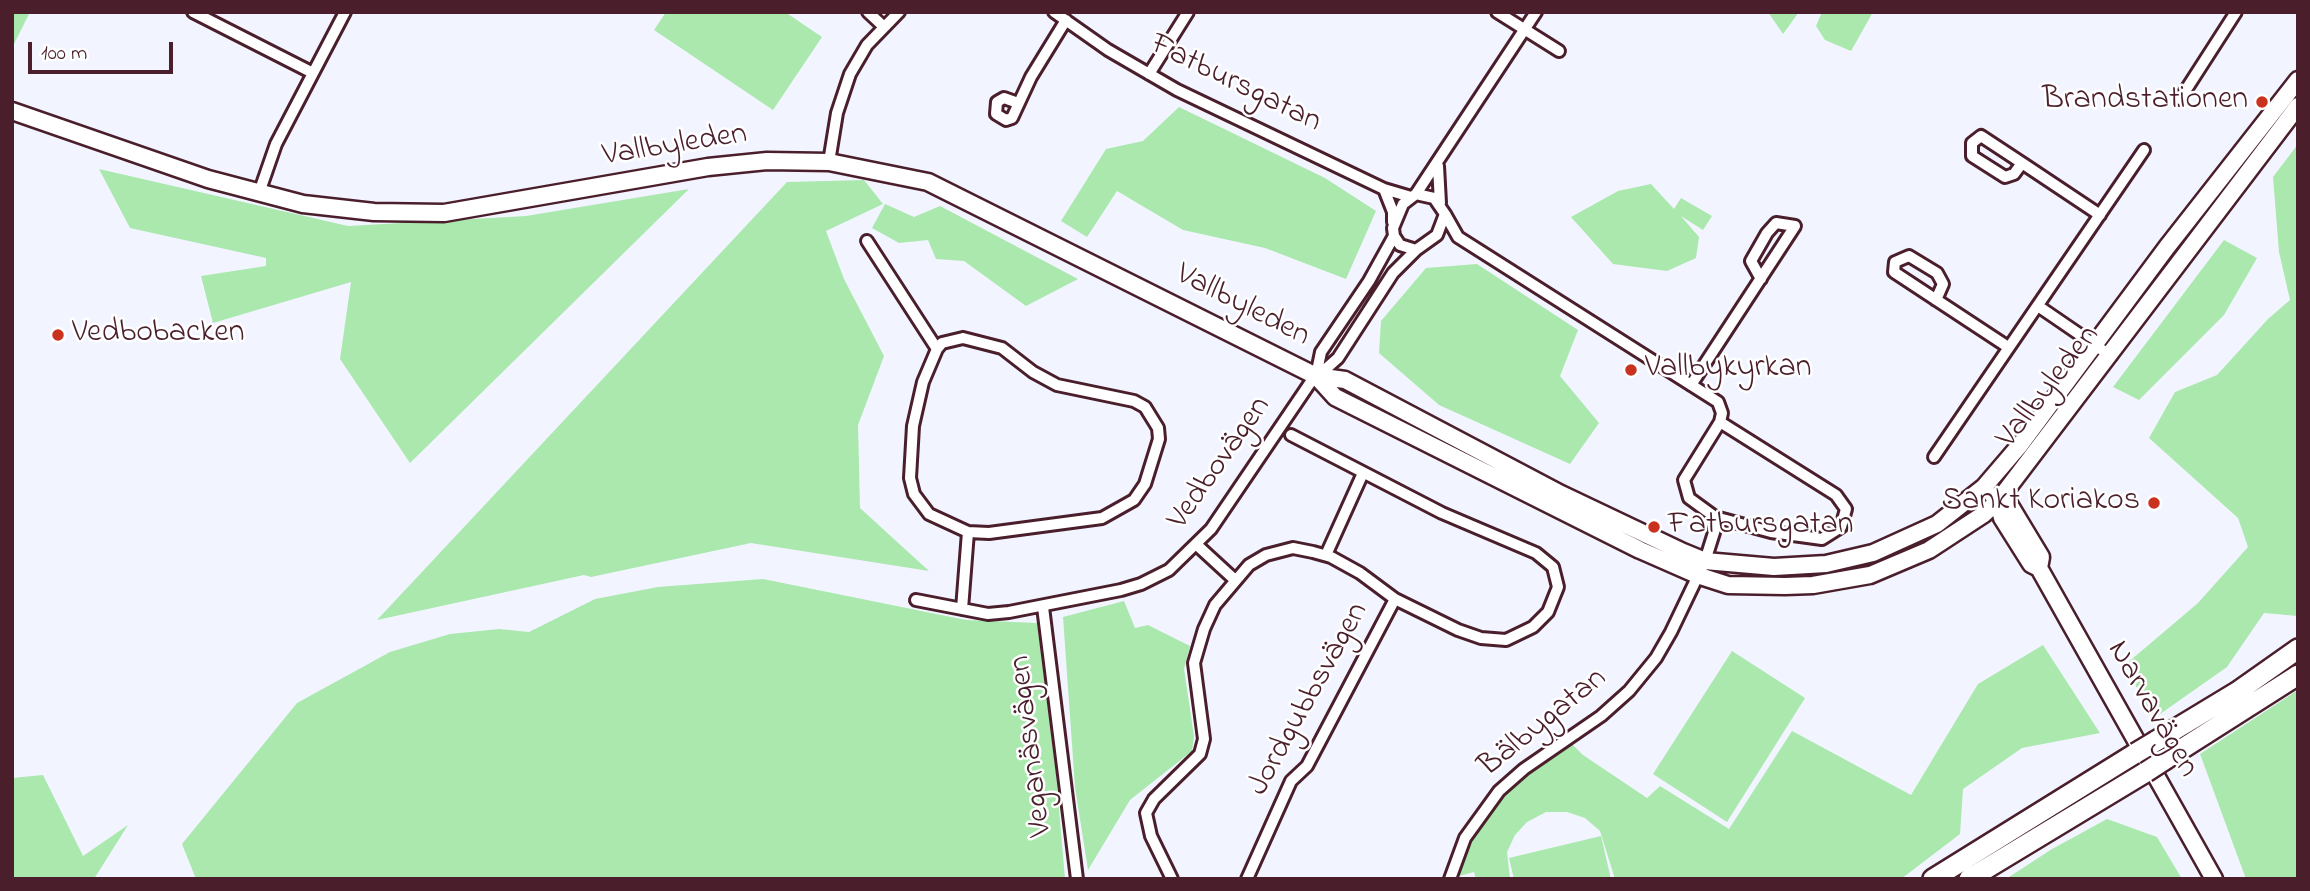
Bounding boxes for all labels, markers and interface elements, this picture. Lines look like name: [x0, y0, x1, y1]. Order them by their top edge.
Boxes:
street label: Fatbursgatan: [1143, 27, 1327, 143]
scale bar: [32, 28, 177, 72]
text: 100 m: [41, 39, 87, 69]
place label: Brandstationen: [2042, 83, 2248, 121]
marker: Brandstationen: [2254, 94, 2270, 110]
street label: Vallbyleden: [600, 117, 750, 177]
street label: Vallbyleden: [1168, 257, 1316, 357]
place label: Vedbobacken: [72, 316, 244, 354]
street label: Vallbyleden: [1990, 319, 2110, 457]
marker: Vedbobacken: [50, 327, 66, 343]
place label: Vallbykyrkan: [1645, 351, 1812, 389]
marker: Vallbykyrkan: [1623, 362, 1639, 378]
street label: Vedbovägen: [1161, 390, 1281, 538]
place label: Sankt Koriakos: [1942, 484, 2140, 522]
marker: Sankt Koriakos: [2146, 495, 2162, 511]
place label: Fatbursgatan: [1668, 508, 1854, 546]
marker: Fatbursgatan: [1646, 519, 1662, 535]
street label: Jordgubbsvägen: [1241, 597, 1379, 803]
street label: Narvavägen: [2097, 635, 2205, 785]
street label: Veganäsvägen: [1003, 653, 1063, 839]
street label: Bälbygatan: [1472, 661, 1616, 787]

